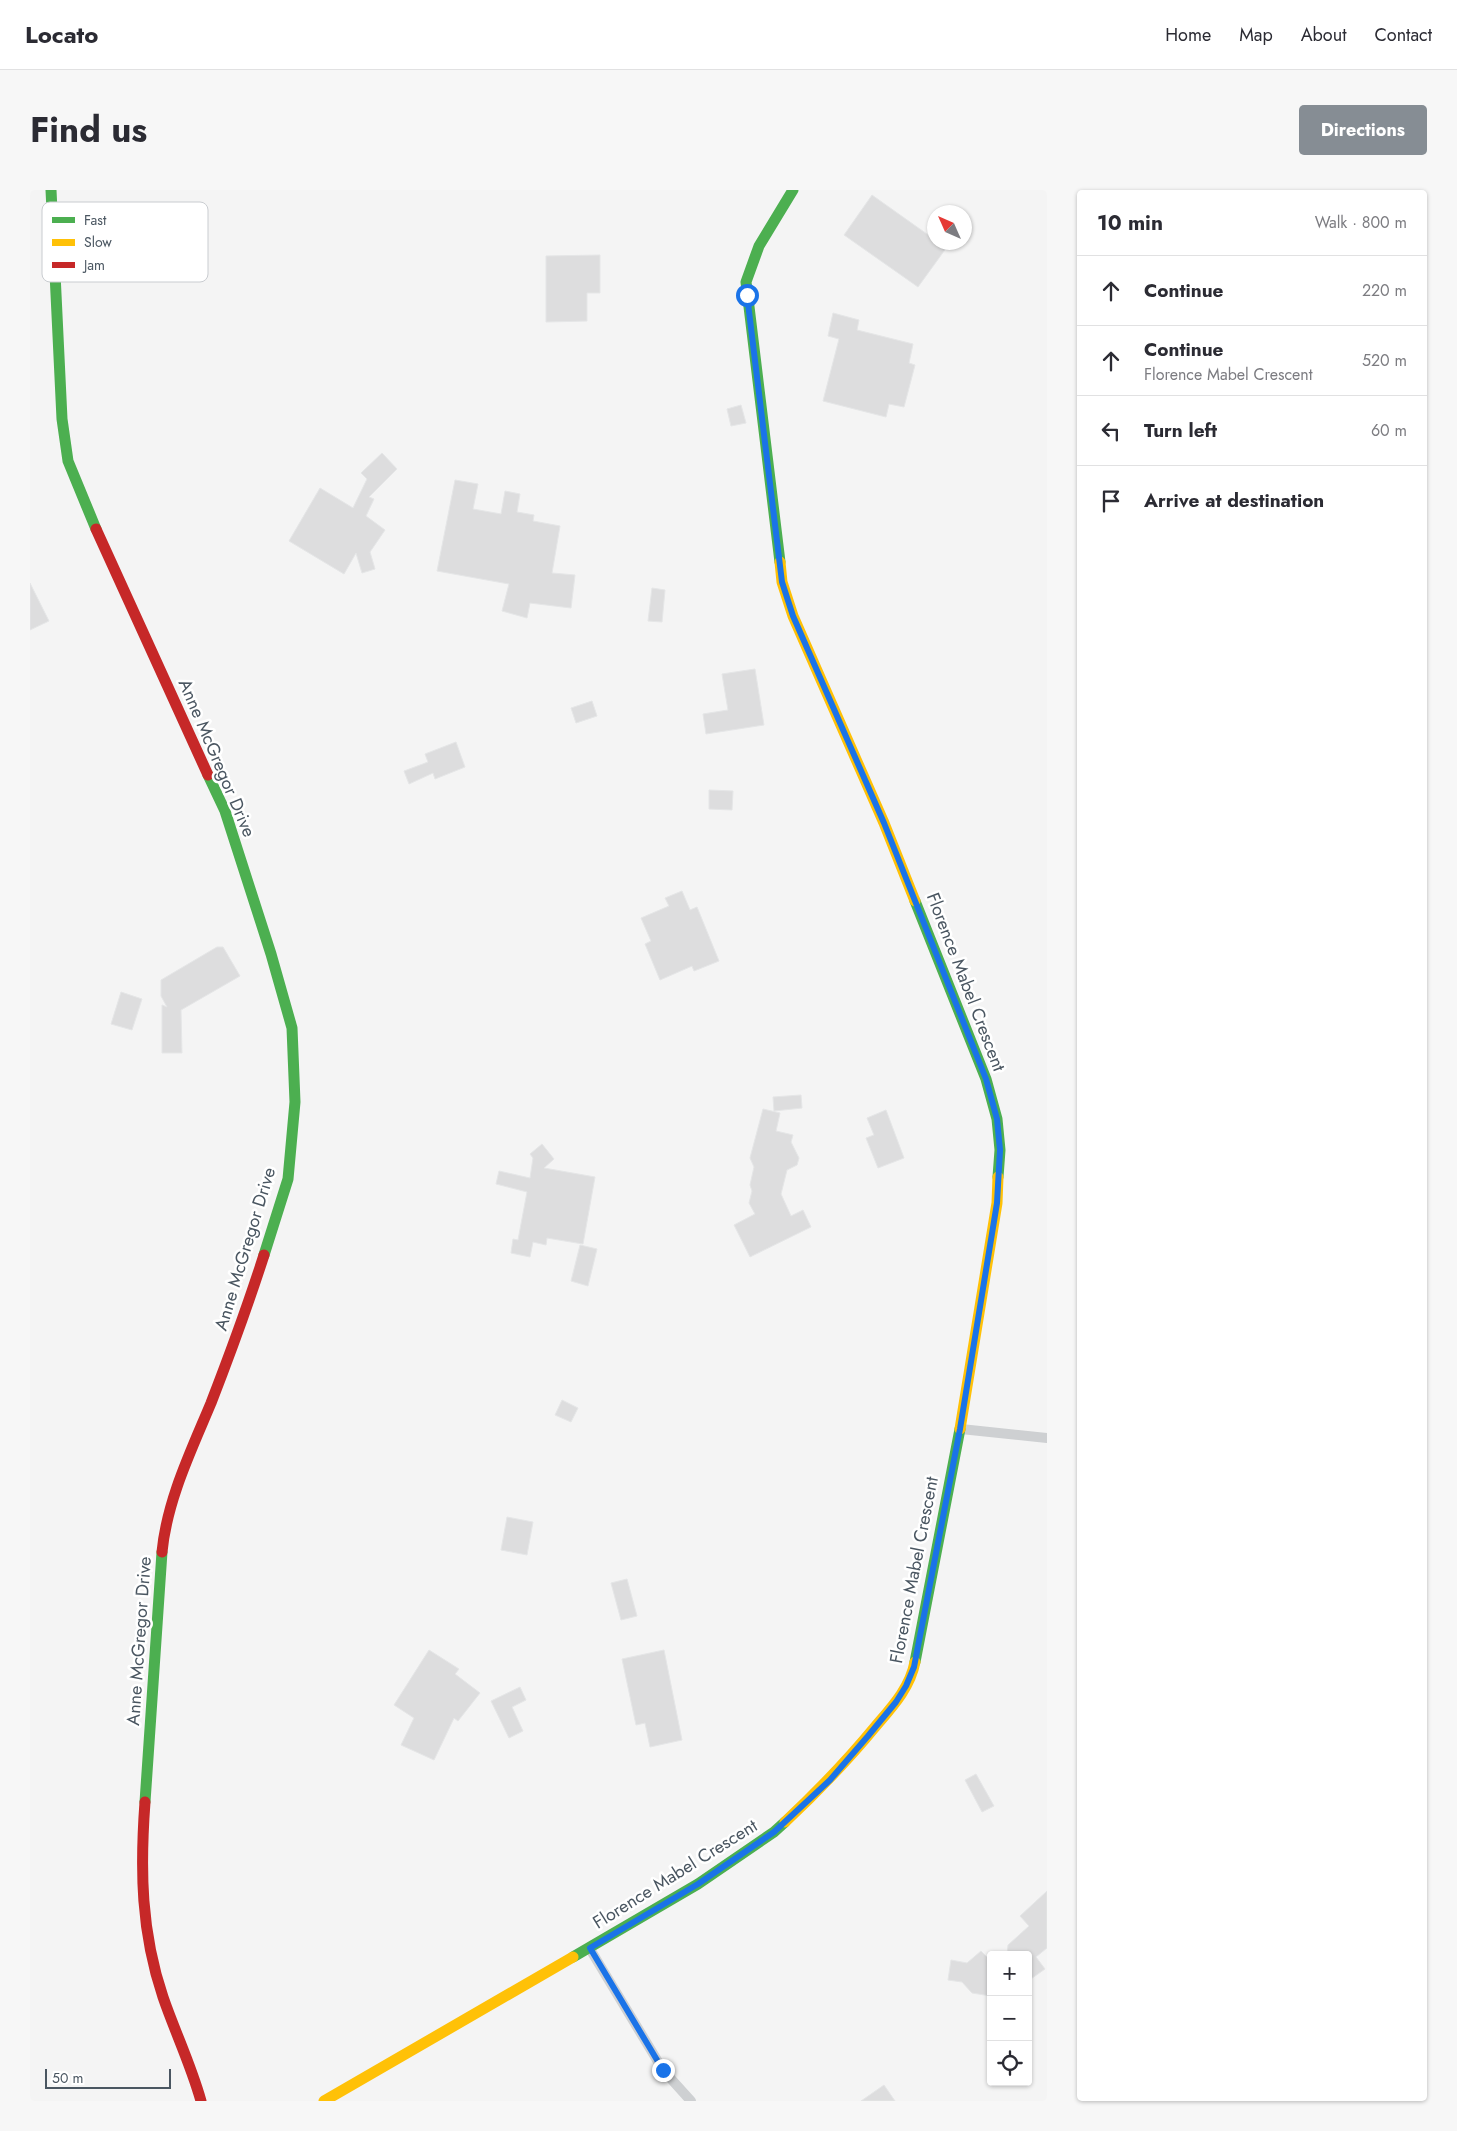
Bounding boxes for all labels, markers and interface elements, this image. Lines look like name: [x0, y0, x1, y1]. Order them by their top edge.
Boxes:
text: Locato: [25, 17, 98, 52]
text: Home: [1165, 22, 1211, 48]
text: Map: [1239, 22, 1273, 48]
text: About: [1301, 22, 1346, 48]
text: Contact: [1374, 22, 1432, 48]
text: Find us: [30, 105, 147, 155]
button: Directions: [1299, 105, 1427, 155]
legend: [42, 202, 208, 282]
north arrow: [927, 205, 972, 250]
text: 10 min: [1097, 208, 1163, 238]
text: Fast: [84, 210, 107, 230]
text: Walk · 800 m: [1315, 211, 1407, 234]
text: Slow: [84, 232, 112, 252]
text: Jam: [82, 255, 105, 275]
icon: ahead: [1097, 277, 1125, 305]
text: Continue: [1144, 277, 1223, 304]
text: 220 m: [1362, 279, 1407, 302]
route start: [736, 284, 759, 307]
text: Continue: [1144, 336, 1223, 363]
icon: ahead: [1097, 347, 1125, 375]
text: 520 m: [1362, 349, 1407, 372]
text: Florence Mabel Crescent: [1144, 363, 1313, 386]
icon: left: [1097, 417, 1125, 445]
text: Turn left: [1144, 417, 1217, 444]
text: 60 m: [1371, 419, 1407, 442]
icon: arrive: [1097, 487, 1125, 515]
text: Arrive at destination: [1144, 487, 1324, 514]
street label: Anne McGregor Drive: [172, 675, 262, 841]
street label: Florence Mabel Crescent: [920, 889, 1012, 1076]
street label: Anne McGregor Drive: [208, 1164, 282, 1334]
street label: Florence Mabel Crescent: [883, 1474, 945, 1666]
street label: Anne McGregor Drive: [120, 1556, 158, 1726]
street label: Florence Mabel Crescent: [588, 1812, 763, 1935]
map controls: [987, 1951, 1032, 2086]
button: +: [987, 1951, 1032, 1996]
button: −: [987, 1996, 1032, 2041]
button: locate: [987, 2041, 1032, 2086]
route end: [652, 2059, 675, 2082]
scale bar: [45, 2066, 171, 2089]
text: 50 m: [52, 2068, 83, 2088]

